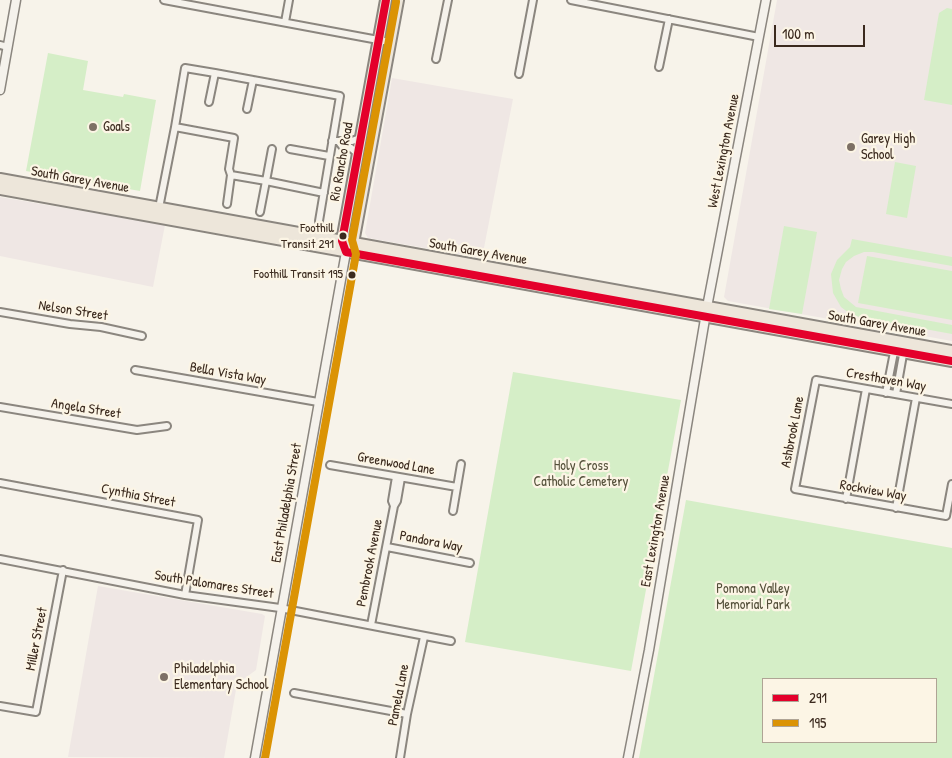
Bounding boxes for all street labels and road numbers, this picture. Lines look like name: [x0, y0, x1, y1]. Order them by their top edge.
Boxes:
street label: West Lexington Avenue: [705, 93, 743, 209]
street label: Rio Rancho Road: [327, 121, 357, 203]
street label: South Garey Avenue: [30, 163, 130, 197]
street label: South Garey Avenue: [428, 235, 528, 269]
street label: Nelson Street: [37, 297, 109, 325]
street label: South Garey Avenue: [827, 307, 927, 341]
street label: Bella Vista Way: [188, 359, 268, 389]
street label: Cresthaven Way: [845, 365, 927, 395]
street label: Angela Street: [50, 395, 122, 423]
street label: Ashbrook Lane: [778, 395, 808, 469]
street label: East Philadelphia Street: [268, 442, 306, 564]
street label: Greenwood Lane: [356, 449, 436, 479]
street label: East Lexington Avenue: [638, 474, 674, 588]
street label: Rockview Way: [838, 477, 908, 505]
street label: Cynthia Street: [100, 481, 176, 511]
street label: Pembrook Avenue: [353, 518, 387, 608]
street label: Pandora Way: [398, 528, 464, 556]
street label: South Palomares Street: [153, 567, 275, 603]
street label: Miller Street: [23, 606, 51, 672]
street label: Pamela Lane: [385, 663, 413, 727]

